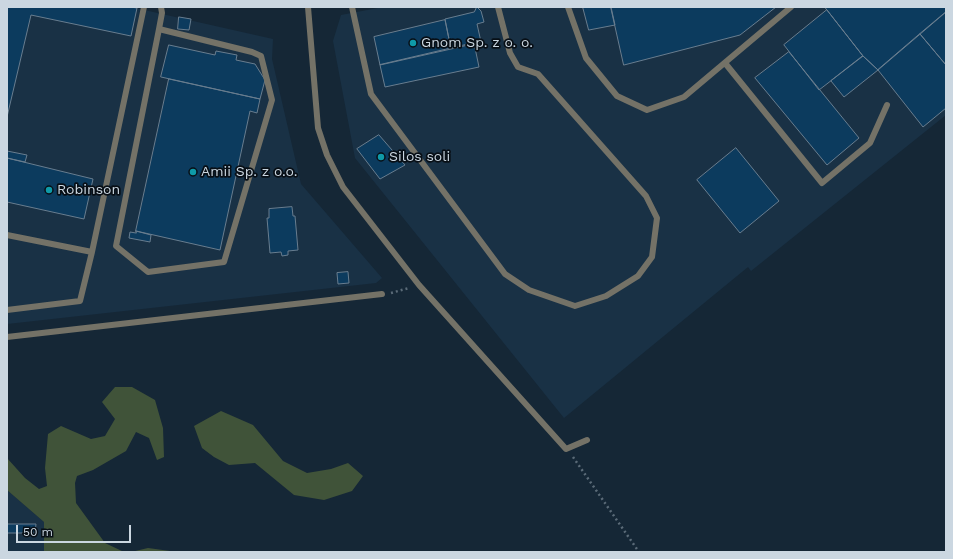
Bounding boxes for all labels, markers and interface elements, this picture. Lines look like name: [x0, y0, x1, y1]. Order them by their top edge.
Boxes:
place label: Gnom Sp. z o. o.: [421, 35, 533, 51]
marker: Gnom Sp. z o. o.: [408, 38, 418, 48]
place label: Silos soli: [389, 149, 450, 165]
marker: Silos soli: [376, 152, 386, 162]
place label: Amii Sp. z o.o.: [201, 164, 297, 180]
marker: Amii Sp. z o.o.: [188, 167, 198, 177]
place label: Robinson: [57, 182, 120, 198]
marker: Robinson: [44, 185, 54, 195]
scale bar: [18, 517, 133, 543]
text: 50 m: [23, 525, 53, 539]

